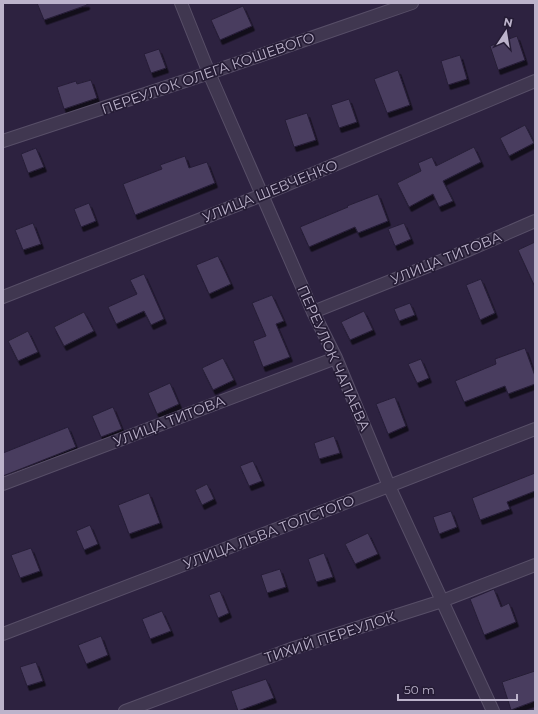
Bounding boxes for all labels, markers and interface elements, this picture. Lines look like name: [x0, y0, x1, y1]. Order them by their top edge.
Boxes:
north arrow: [486, 12, 526, 52]
text: N: [502, 14, 514, 30]
street label: ПЕРЕУЛОК ОЛЕГА КОШЕВОГО: [99, 28, 317, 118]
street label: УЛИЦА ШЕВЧЕНКО: [200, 156, 340, 226]
street label: УЛИЦА ТИТОВА: [388, 227, 505, 288]
street label: ПЕРЕУЛОК ЧАПАЕВА: [294, 282, 375, 434]
street label: УЛИЦА ТИТОВА: [111, 391, 228, 451]
street label: УЛИЦА ЛЬВА ТОЛСТОГО: [181, 491, 357, 573]
street label: ТИХИЙ ПЕРЕУЛОК: [262, 607, 398, 667]
scale bar: [398, 676, 517, 702]
text: 50 m: [404, 682, 435, 697]

